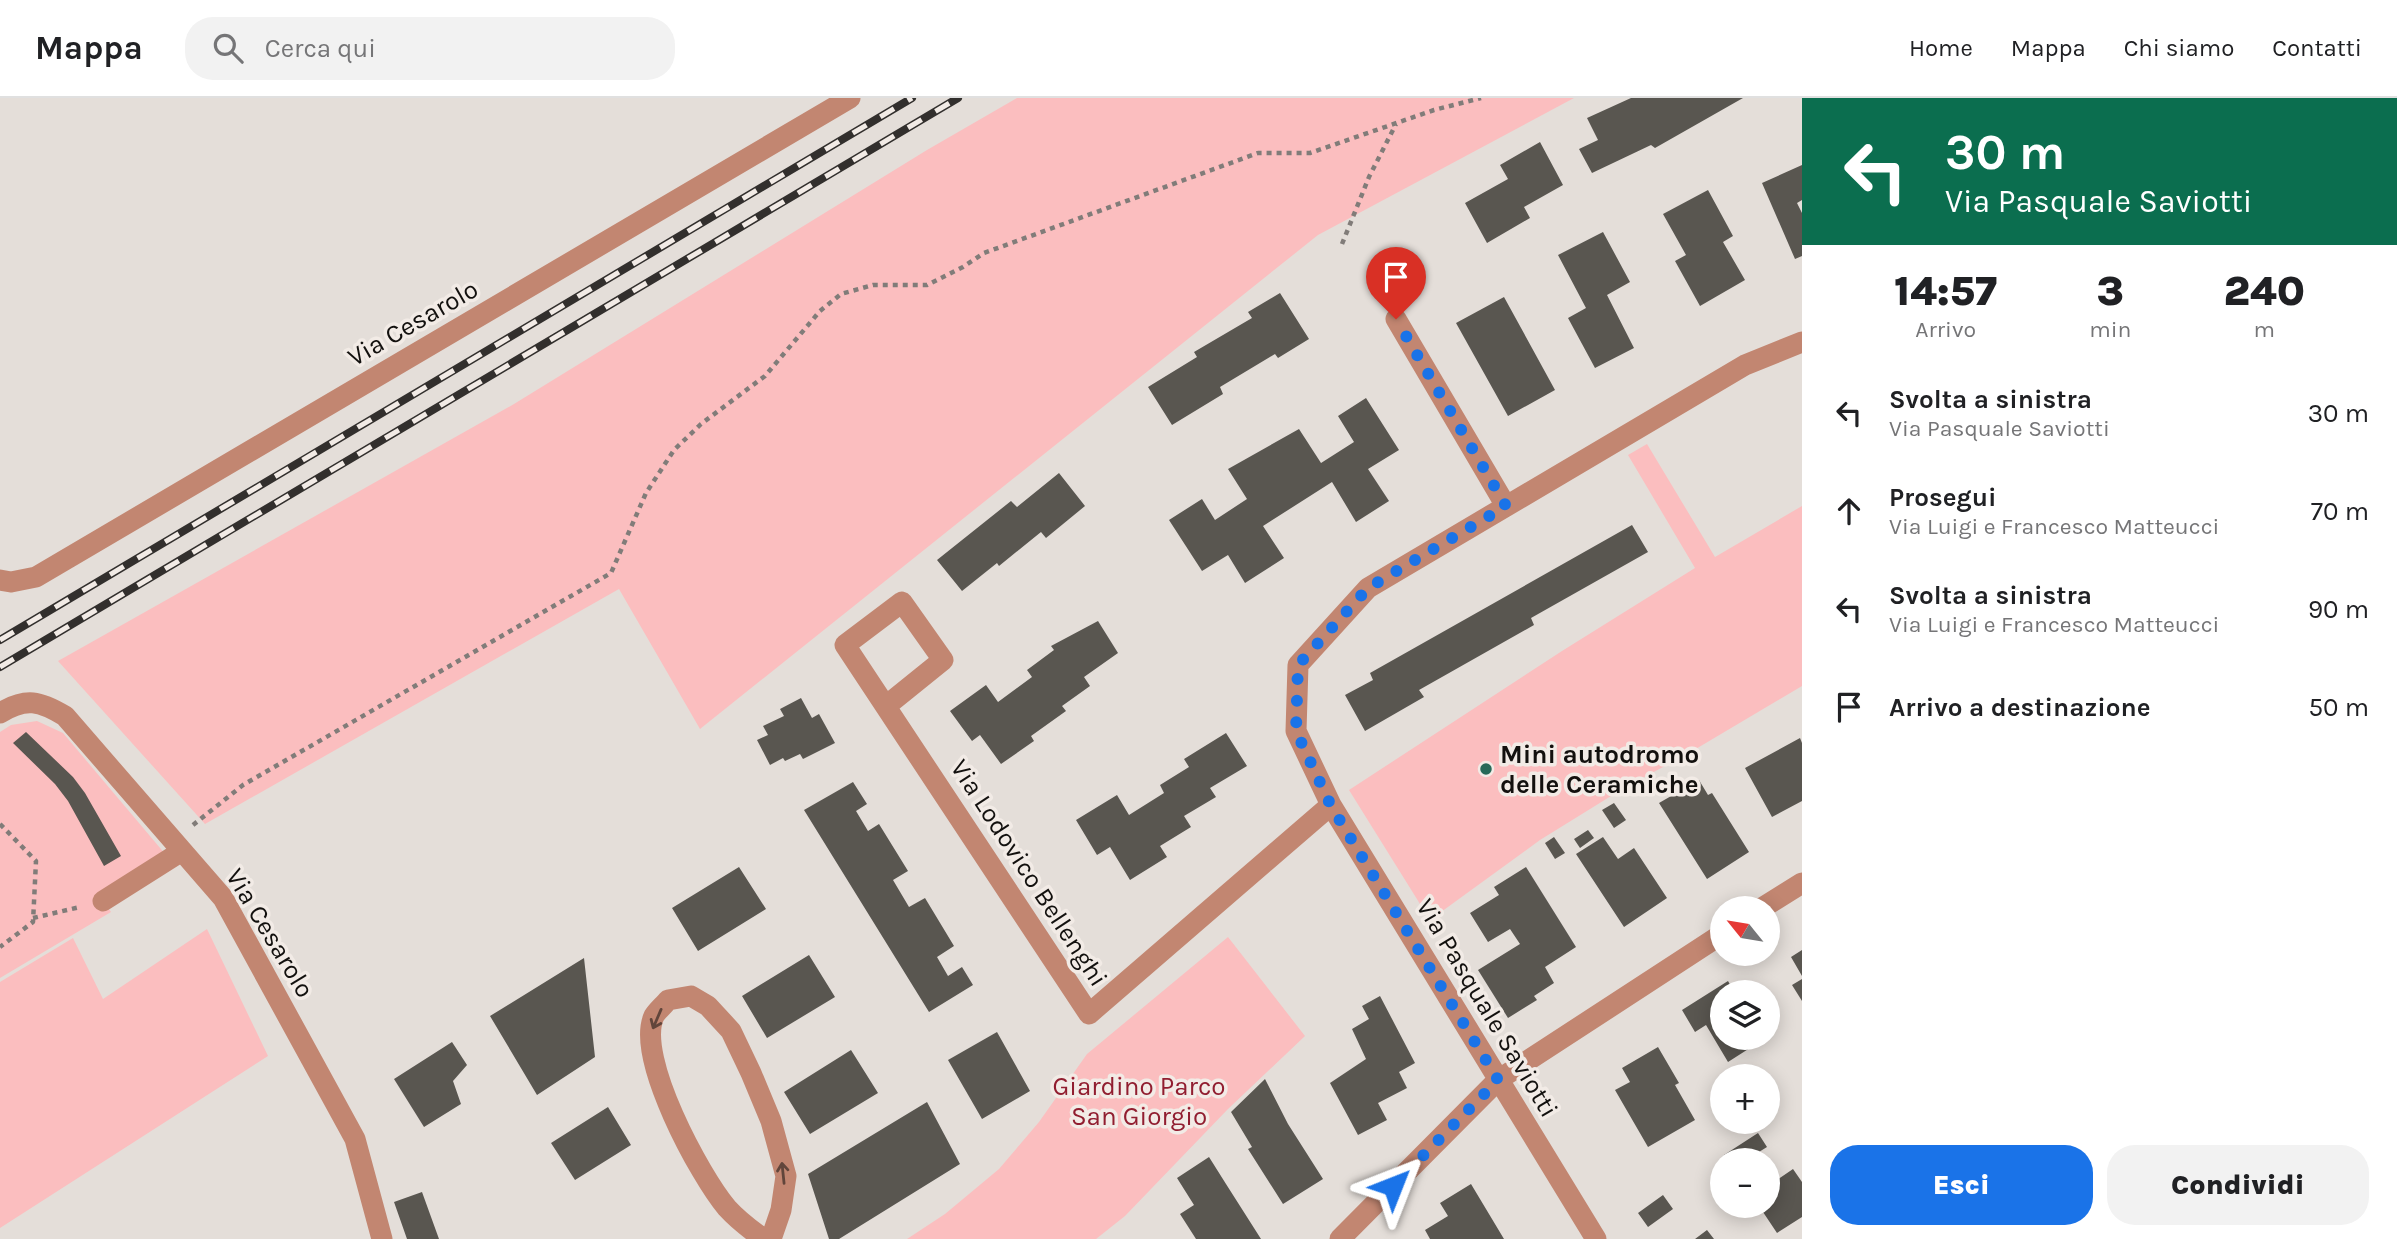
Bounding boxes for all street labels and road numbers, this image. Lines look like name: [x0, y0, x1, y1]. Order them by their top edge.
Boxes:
street label: Via Cesarolo: [342, 273, 484, 373]
street label: Via Lodovico Bellenghi: [944, 754, 1114, 992]
street label: Via Cesarolo: [219, 863, 321, 1003]
street label: Via Pasquale Saviotti: [1409, 893, 1565, 1123]

